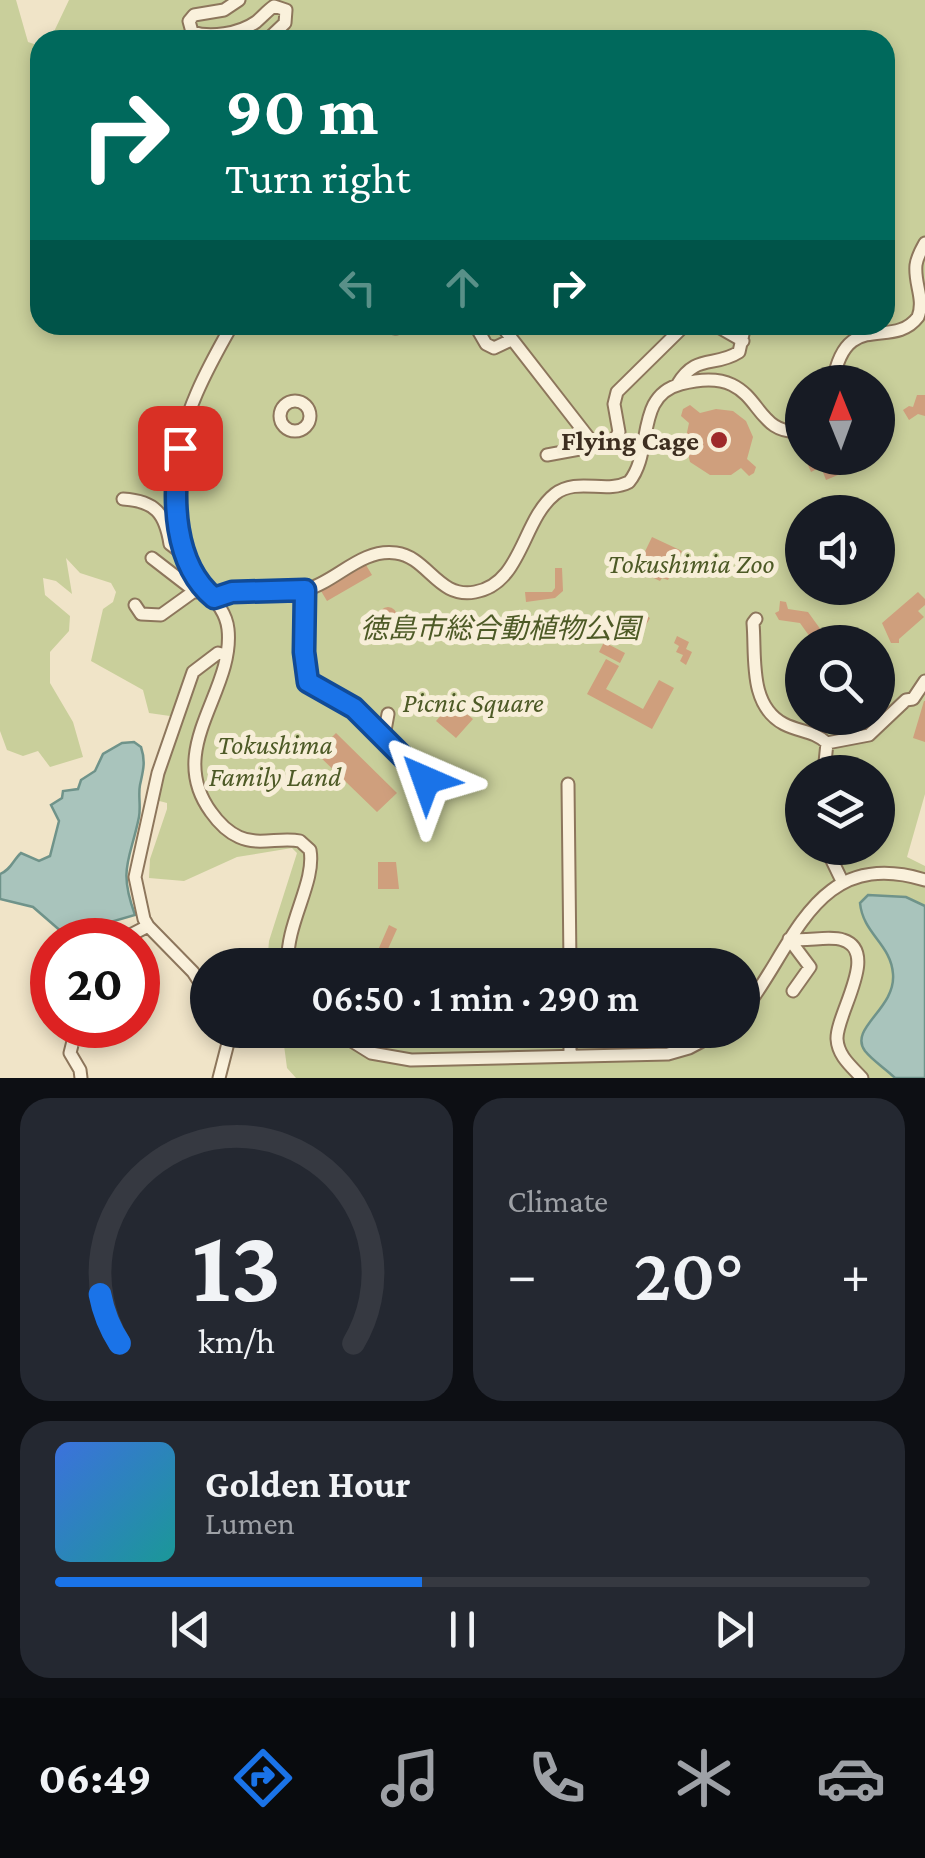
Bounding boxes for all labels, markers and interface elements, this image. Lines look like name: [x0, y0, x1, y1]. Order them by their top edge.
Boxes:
icon: right: [60, 70, 190, 200]
text: 90 m: [225, 71, 378, 149]
text: Turn right: [225, 153, 410, 203]
icon: left: [330, 260, 385, 315]
icon: ahead: [435, 260, 490, 315]
icon: right: [540, 260, 595, 315]
north arrow: [785, 365, 895, 475]
map controls: [785, 365, 895, 865]
pin: [138, 406, 223, 491]
icon: arrive: [153, 421, 208, 476]
place label: Flying Cage: [561, 425, 699, 456]
marker: Flying Cage: [708, 429, 730, 451]
button: sound: [785, 495, 895, 605]
park label: Tokushimia Zoo: [608, 548, 774, 579]
park label: 徳島市総合動植物公園: [360, 613, 644, 644]
button: search: [785, 625, 895, 735]
park label: Picnic Square: [402, 687, 544, 718]
position arrow: [374, 728, 478, 832]
park label: Tokushima Family Land: [209, 729, 342, 792]
button: layers: [785, 755, 895, 865]
speed limit sign: 20: [30, 918, 160, 1048]
text: 06:50 · 1 min · 290 m: [311, 977, 639, 1019]
text: Climate: [508, 1183, 608, 1219]
text: 13: [191, 1208, 281, 1323]
text: 20°: [634, 1233, 744, 1316]
text: −: [508, 1244, 537, 1305]
text: +: [841, 1244, 870, 1305]
text: km/h: [198, 1321, 275, 1361]
text: Golden Hour: [205, 1463, 411, 1505]
text: Lumen: [205, 1505, 295, 1541]
icon: previous: [163, 1602, 218, 1657]
icon: pause: [435, 1602, 490, 1657]
icon: next: [707, 1602, 762, 1657]
icon: directions: [228, 1743, 298, 1813]
icon: music: [375, 1743, 445, 1813]
icon: phone: [522, 1743, 592, 1813]
icon: climate: [669, 1743, 739, 1813]
icon: car: [816, 1743, 886, 1813]
text: 06:49: [38, 1753, 152, 1803]

